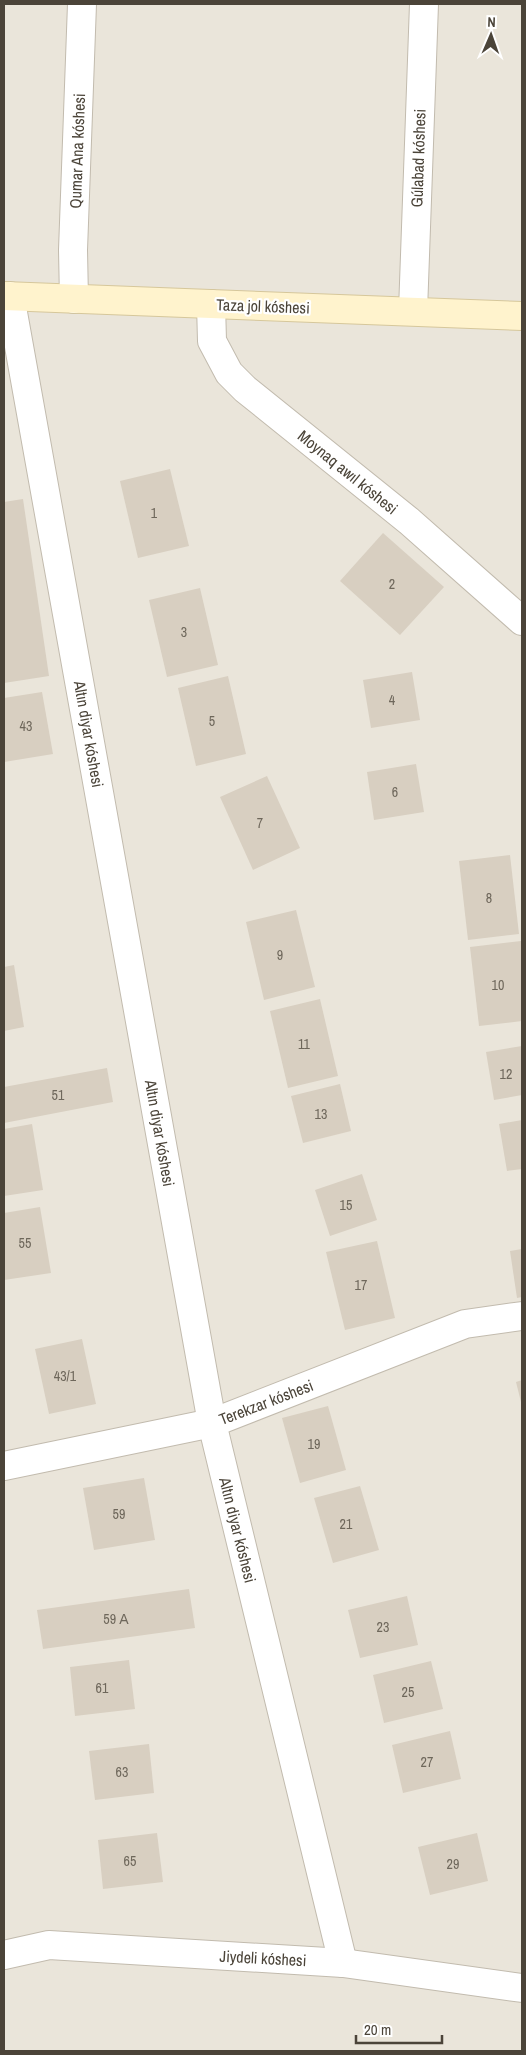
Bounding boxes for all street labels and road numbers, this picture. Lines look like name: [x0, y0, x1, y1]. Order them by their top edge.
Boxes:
street label: Qumar Ana kóshesi: [64, 93, 90, 209]
street label: Gúlabad kóshesi: [405, 108, 431, 208]
street label: Taza jol kóshesi: [216, 293, 310, 319]
street label: Moynaq awıl kóshesi: [293, 425, 403, 519]
street label: Altın diyar kóshesi: [69, 678, 109, 789]
street label: Altın diyar kóshesi: [140, 1077, 180, 1188]
street label: Terekzar kóshesi: [216, 1374, 316, 1430]
street label: Altın diyar kóshesi: [214, 1474, 262, 1585]
street label: Jiydeli kóshesi: [219, 1945, 307, 1971]

